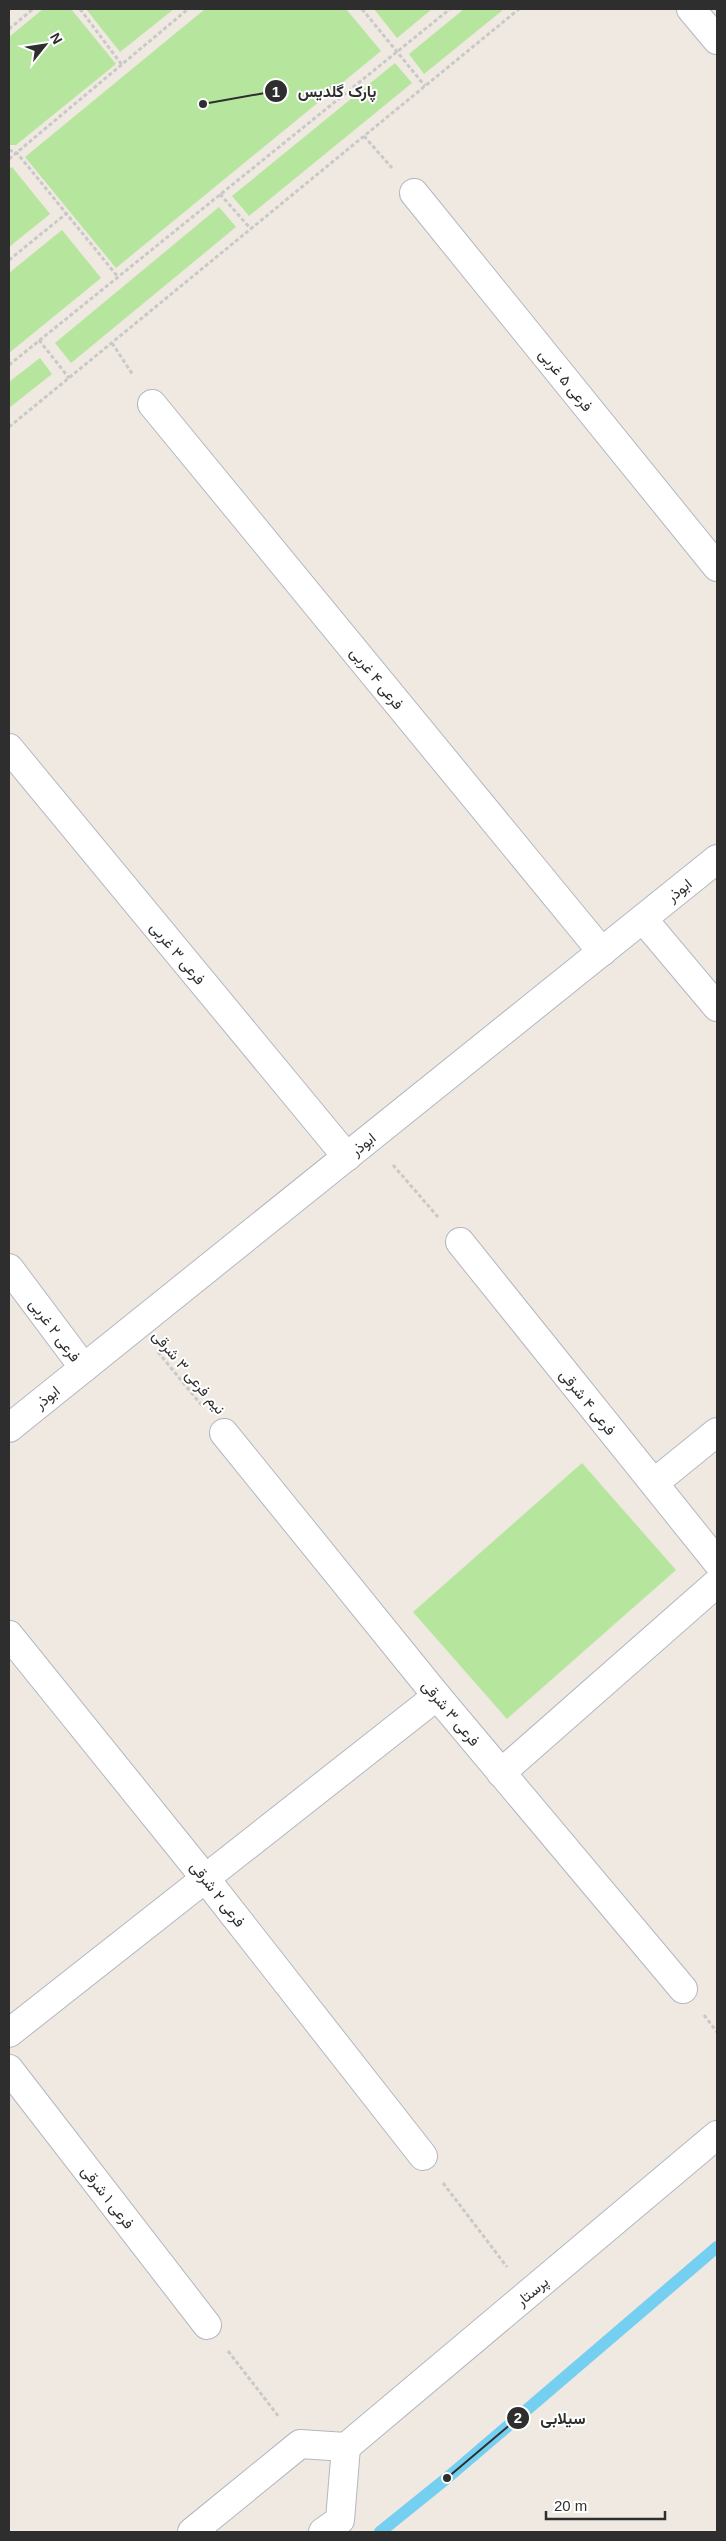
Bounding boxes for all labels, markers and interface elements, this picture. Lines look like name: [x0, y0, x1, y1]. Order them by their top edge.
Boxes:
north arrow: [20, 20, 70, 70]
text: N: [47, 30, 66, 47]
callout: پارک گلدیس: [263, 76, 387, 107]
text: 1: [272, 83, 280, 100]
text: پارک گلدیس: [298, 83, 376, 103]
street label: فرعی ۵ غربی: [534, 345, 596, 416]
street label: فرعی ۴ غربی: [345, 644, 407, 714]
street label: ابوذر: [662, 875, 695, 906]
street label: فرعی ۳ غربی: [146, 918, 209, 989]
street label: ابوذر: [346, 1129, 379, 1160]
street label: فرعی ۲ غربی: [24, 1295, 84, 1366]
street label: نیم فرعی ۳ شرقی: [148, 1327, 229, 1419]
street label: فرعی ۴ شرقی: [555, 1366, 620, 1439]
street label: ابوذر: [30, 1382, 63, 1413]
street label: فرعی ۳ شرقی: [417, 1677, 483, 1751]
street label: فرعی ۲ شرقی: [186, 1858, 249, 1931]
street label: فرعی ۱ شرقی: [77, 2162, 138, 2233]
street label: پرستار: [512, 2273, 553, 2311]
callout: سیلابی: [505, 2403, 596, 2434]
text: 2: [514, 2409, 522, 2426]
text: سیلابی: [540, 2410, 586, 2428]
scale bar: [546, 2488, 665, 2520]
text: 20 m: [554, 2497, 587, 2514]

